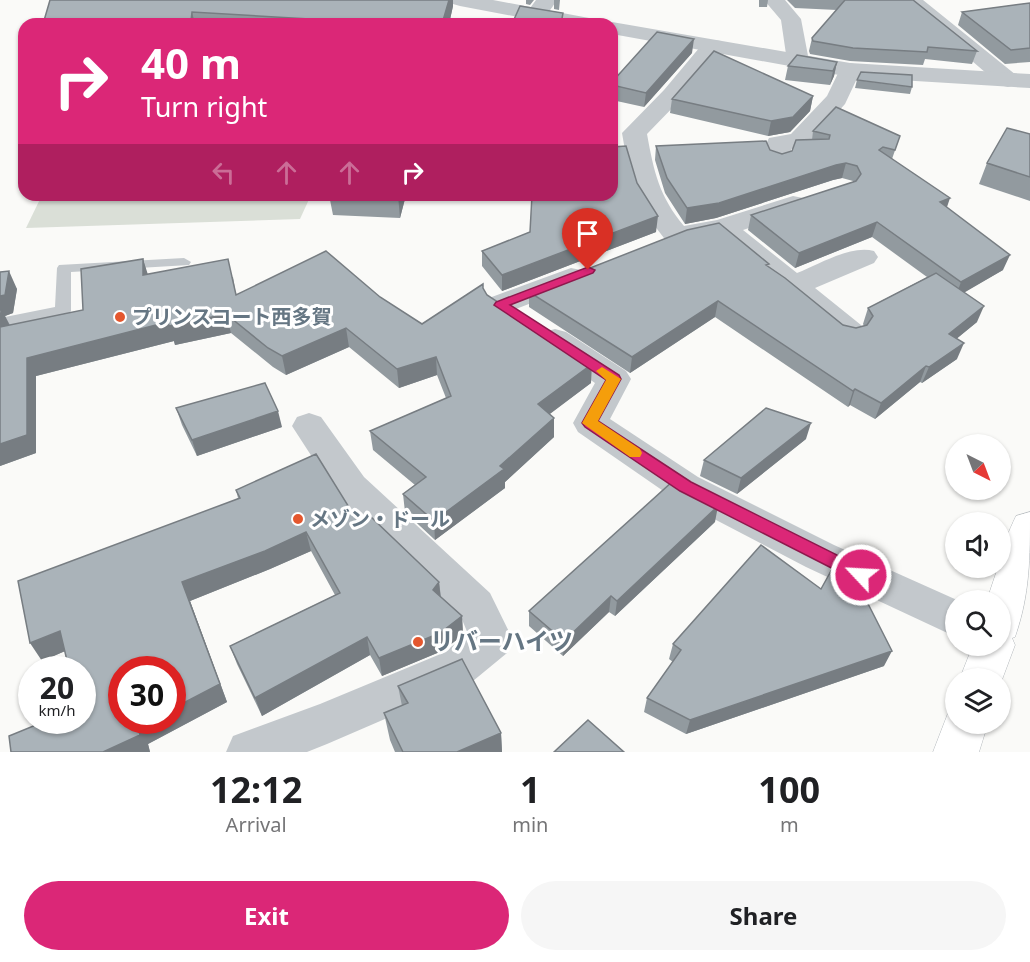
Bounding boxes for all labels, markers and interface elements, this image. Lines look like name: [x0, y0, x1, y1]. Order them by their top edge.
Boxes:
text: 40 m: [141, 34, 241, 91]
icon: right: [42, 42, 120, 120]
text: Turn right: [141, 88, 267, 125]
icon: left: [207, 156, 240, 189]
icon: ahead: [270, 156, 303, 189]
icon: ahead: [333, 156, 366, 189]
icon: right: [396, 156, 429, 189]
pin: [562, 208, 613, 270]
icon: arrive: [571, 217, 604, 250]
place label: プリンスコート西多賀: [132, 303, 332, 330]
marker: プリンスコート西多賀: [113, 310, 127, 324]
north arrow: [945, 434, 1011, 500]
map controls: [945, 434, 1011, 734]
place label: メゾン・ドール: [310, 505, 450, 532]
marker: メゾン・ドール: [291, 512, 305, 526]
button: sound: [945, 512, 1011, 578]
position arrow: [829, 543, 893, 607]
button: search: [945, 590, 1011, 656]
place label: リバーハイツ: [430, 624, 573, 657]
marker: リバーハイツ: [411, 635, 425, 649]
speed limit sign: 30: [108, 656, 186, 734]
text: 20: [40, 667, 74, 708]
button: layers: [945, 668, 1011, 734]
text: km/h: [39, 700, 75, 720]
text: 12:12: [210, 765, 302, 814]
text: 1: [520, 765, 541, 814]
text: 100: [758, 765, 820, 814]
text: Arrival: [226, 811, 287, 838]
text: min: [512, 811, 548, 838]
text: m: [780, 811, 799, 838]
button: Exit: [24, 881, 509, 950]
button: Share: [521, 881, 1006, 950]

